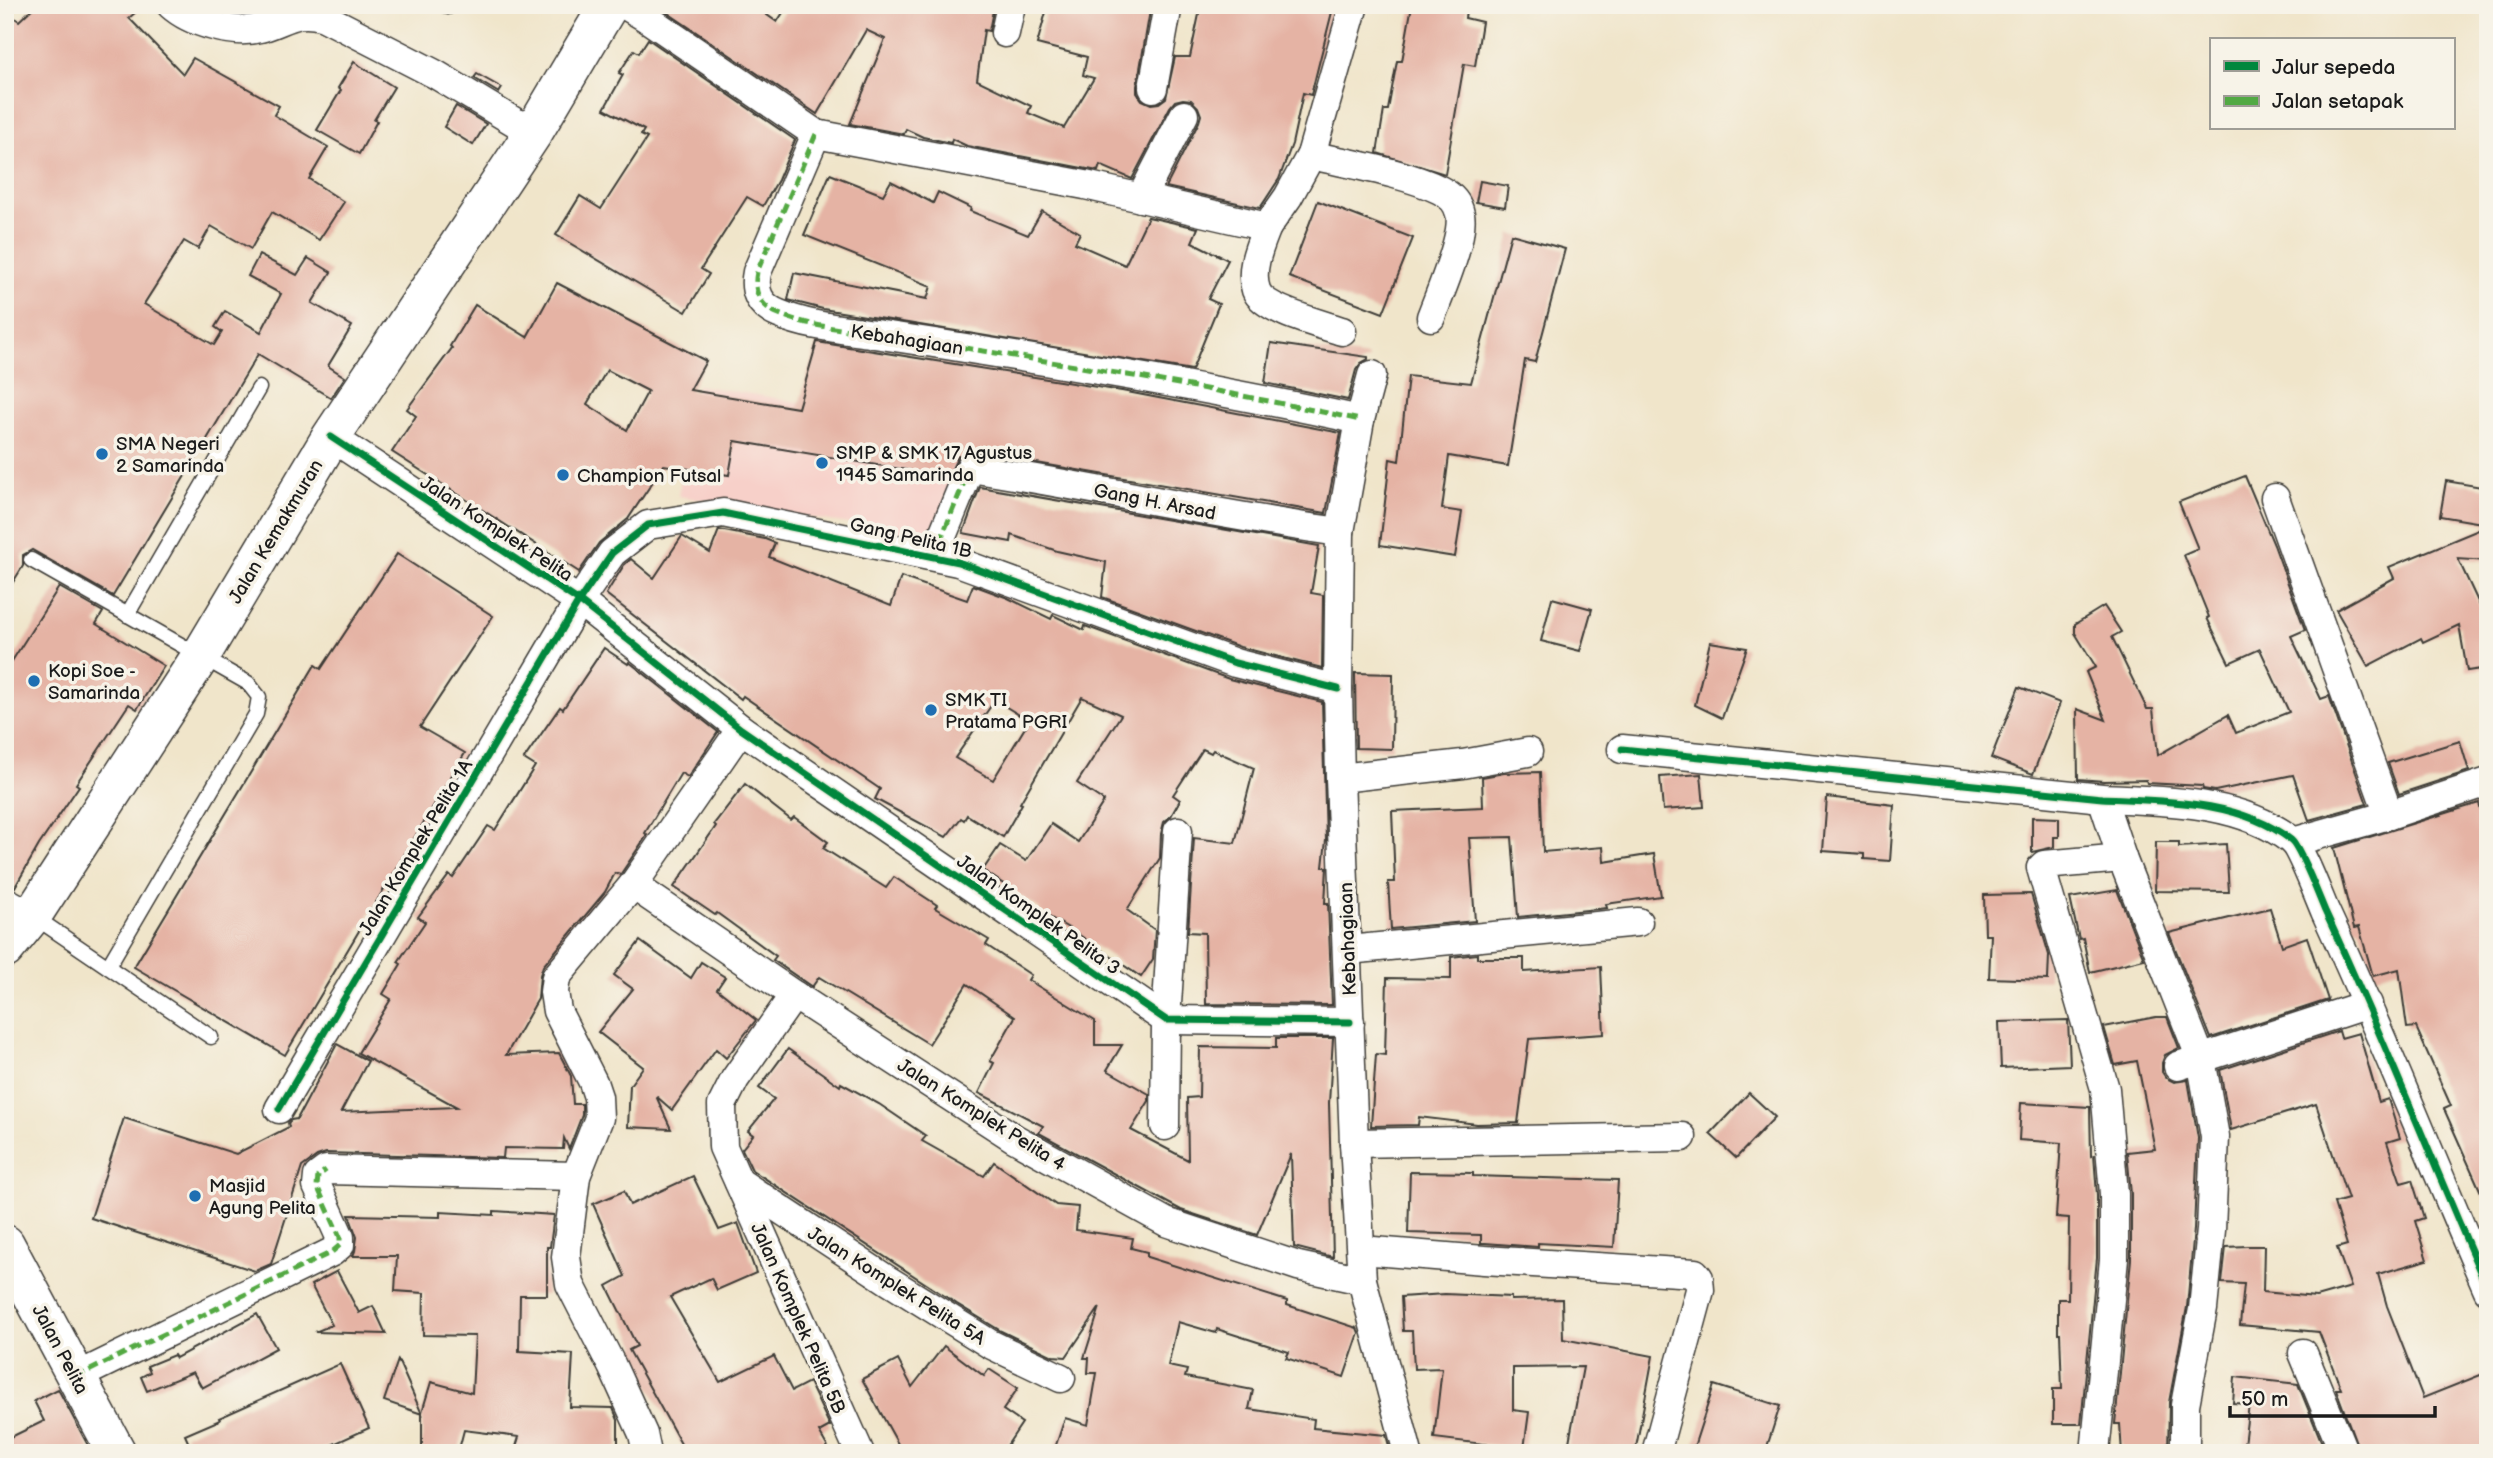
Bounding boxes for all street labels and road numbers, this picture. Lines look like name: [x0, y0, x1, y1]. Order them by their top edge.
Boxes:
street label: Kebahagiaan: [849, 320, 965, 361]
street label: Jalan Kemakmuran: [224, 455, 328, 608]
street label: Jalan Komplek Pelita: [415, 471, 577, 587]
street label: Gang H. Arsad: [1092, 479, 1218, 526]
street label: Gang Pelita 1B: [847, 513, 974, 564]
street label: Jalan Komplek Pelita 1A: [355, 755, 478, 940]
street label: Jalan Komplek Pelita 3: [952, 850, 1124, 980]
street label: Kebahagiaan: [1335, 882, 1362, 996]
street label: Jalan Komplek Pelita 4: [893, 1054, 1070, 1177]
street label: Jalan Komplek Pelita 5B: [745, 1220, 850, 1418]
street label: Jalan Komplek Pelita 5A: [803, 1222, 990, 1351]
street label: Jalan Pelita: [26, 1301, 93, 1398]

